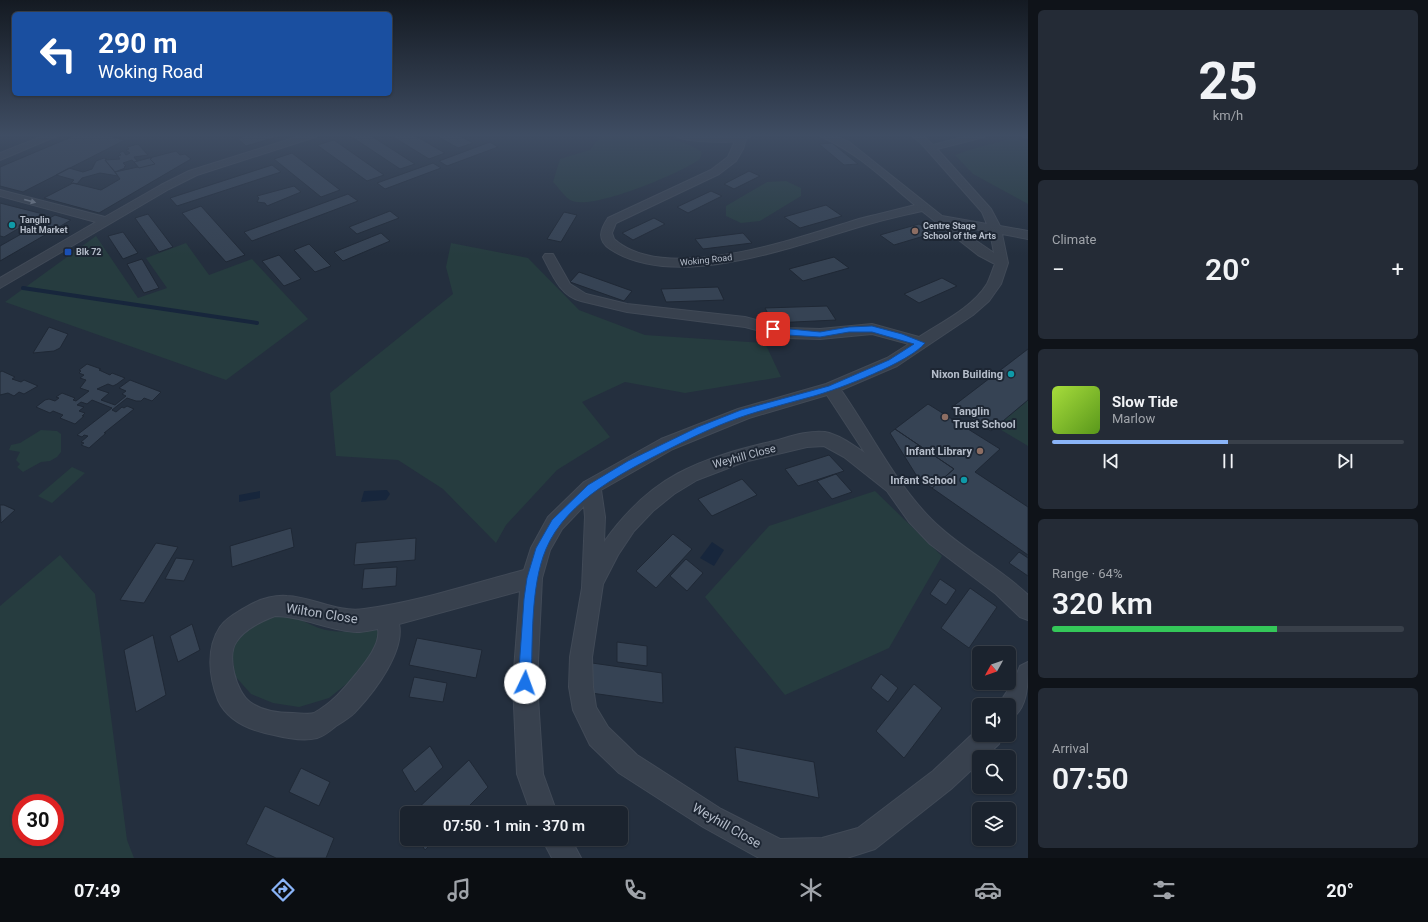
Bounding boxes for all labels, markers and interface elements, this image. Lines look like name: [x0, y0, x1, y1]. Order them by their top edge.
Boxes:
text: 290 m: [98, 27, 177, 60]
icon: left: [32, 28, 84, 80]
text: 25: [1198, 51, 1258, 112]
text: Woking Road: [98, 61, 203, 82]
text: km/h: [1213, 108, 1243, 123]
one-way arrow: [24, 198, 36, 204]
place label: Tanglin Halt Market: [20, 215, 67, 235]
marker: Tanglin Halt Market: [7, 220, 17, 230]
place label: Centre Stage School of the Arts: [923, 221, 996, 241]
marker: Centre Stage School of the Arts: [910, 226, 920, 236]
text: Climate: [1052, 232, 1096, 247]
marker: Blk 72: [63, 247, 73, 257]
place label: Blk 72: [76, 247, 102, 257]
street label: Woking Road: [679, 252, 733, 268]
text: 20°: [1205, 252, 1251, 287]
text: −: [1052, 257, 1065, 282]
text: +: [1392, 257, 1404, 282]
pin: [756, 312, 790, 346]
icon: arrive: [762, 318, 784, 340]
place label: Nixon Building: [931, 368, 1003, 381]
marker: Nixon Building: [1006, 369, 1016, 379]
text: Slow Tide: [1112, 393, 1178, 411]
place label: Tanglin Trust School: [953, 405, 1016, 431]
text: Marlow: [1112, 411, 1155, 426]
marker: Tanglin Trust School: [940, 412, 950, 422]
street label: Weyhill Close: [711, 442, 777, 471]
place label: Infant Library: [906, 445, 972, 458]
marker: Infant Library: [975, 446, 985, 456]
icon: previous: [1100, 450, 1122, 472]
icon: pause: [1217, 450, 1239, 472]
icon: next: [1334, 450, 1356, 472]
place label: Infant School: [890, 474, 956, 487]
marker: Infant School: [959, 475, 969, 485]
text: Range · 64%: [1052, 566, 1122, 581]
text: 320 km: [1052, 586, 1153, 621]
street label: Wilton Close: [285, 600, 359, 627]
north arrow: [972, 646, 1016, 690]
map controls: [972, 646, 1016, 846]
position arrow: [504, 662, 546, 704]
button: sound: [972, 698, 1016, 742]
text: Arrival: [1052, 741, 1089, 756]
button: search: [972, 750, 1016, 794]
text: 07:50: [1052, 761, 1129, 796]
speed limit sign: 30: [12, 794, 64, 846]
street label: Weyhill Close: [690, 800, 764, 851]
button: layers: [972, 802, 1016, 846]
text: 07:50 · 1 min · 370 m: [443, 817, 585, 835]
icon: directions: [269, 876, 297, 904]
icon: music: [445, 876, 473, 904]
icon: phone: [621, 876, 649, 904]
icon: climate: [797, 876, 825, 904]
icon: car: [974, 876, 1002, 904]
icon: filters: [1150, 876, 1178, 904]
text: 07:49: [74, 880, 121, 901]
text: 20°: [1326, 880, 1354, 901]

